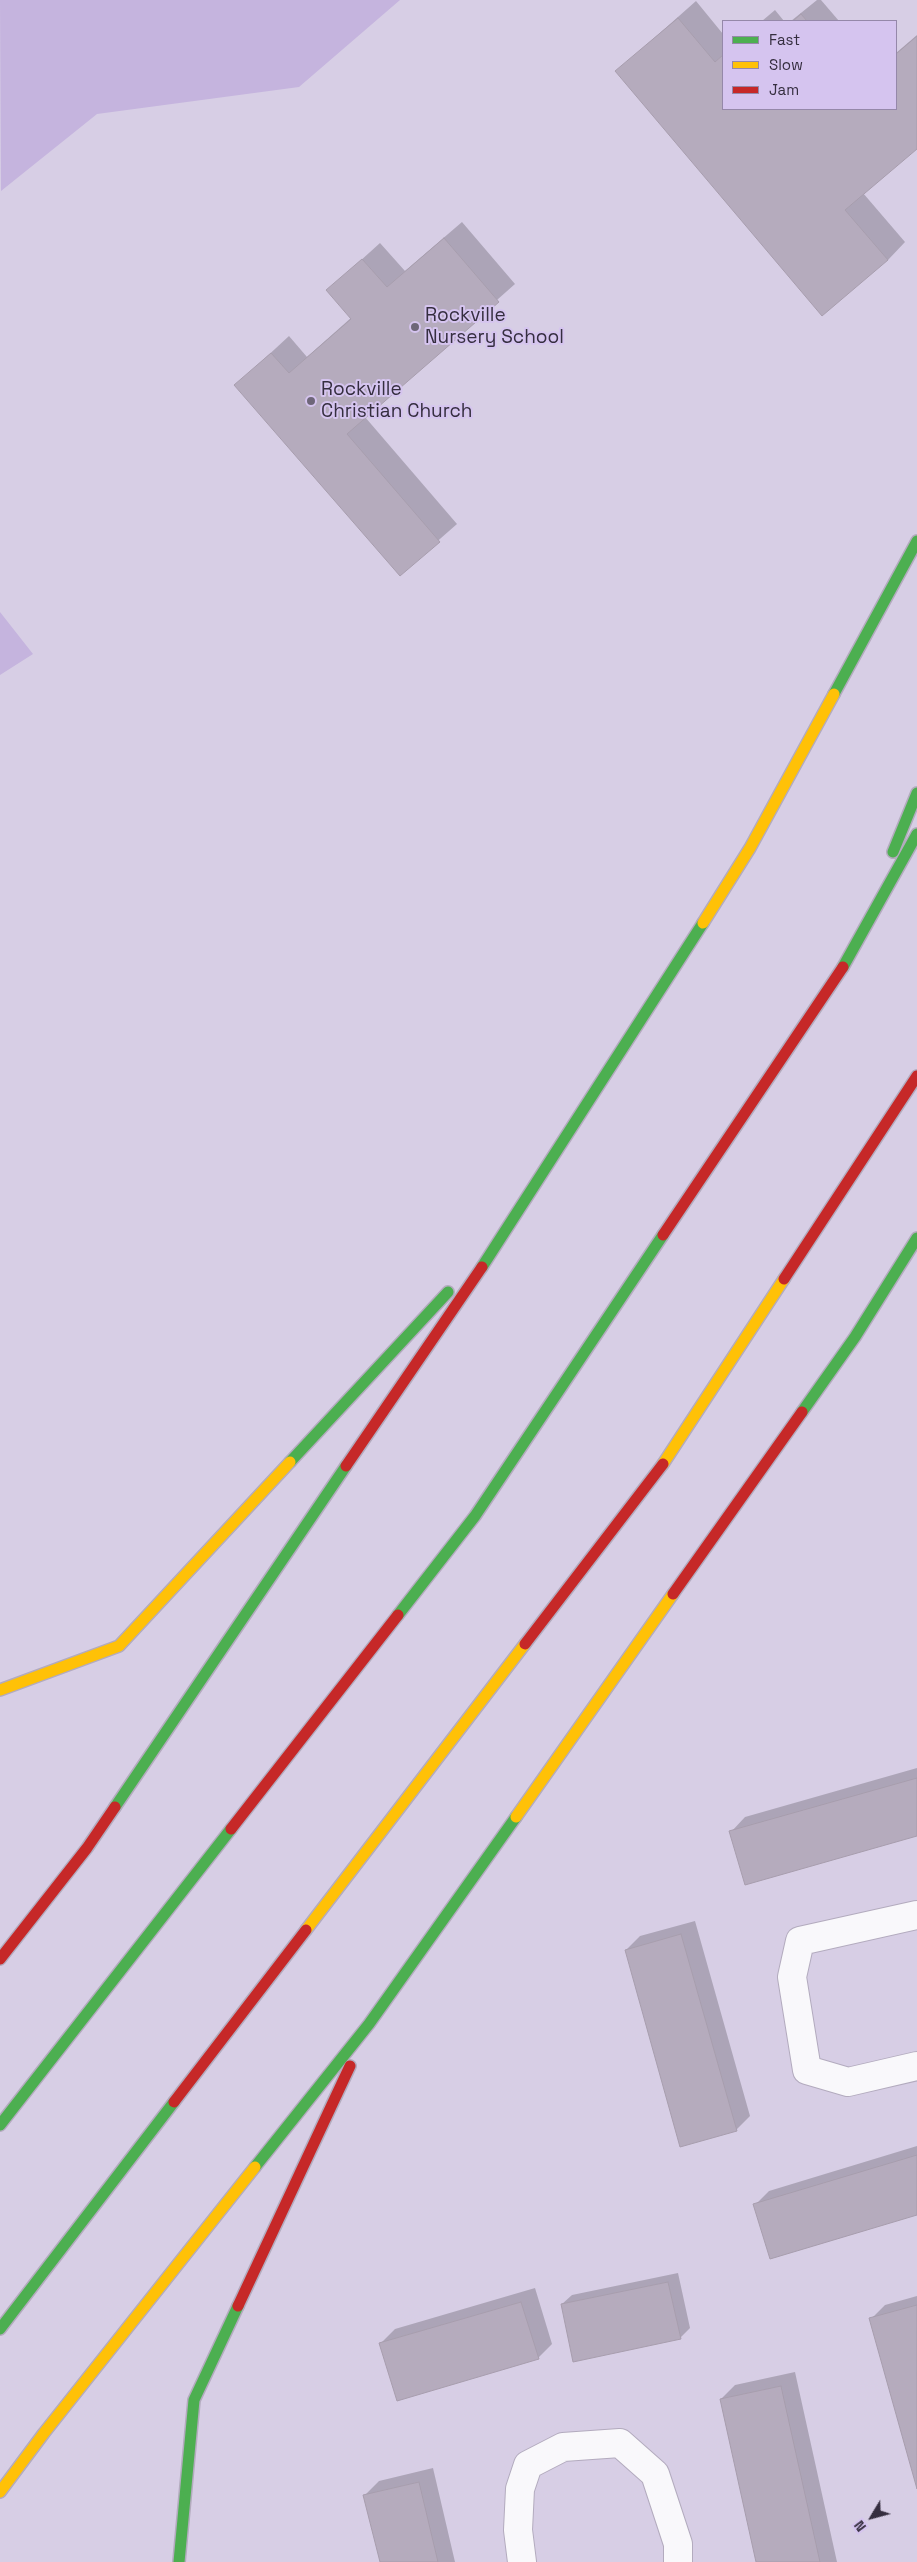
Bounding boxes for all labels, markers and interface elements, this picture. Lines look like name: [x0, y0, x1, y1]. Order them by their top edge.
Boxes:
legend: [722, 20, 897, 110]
text: Fast: [769, 30, 800, 49]
text: Slow: [769, 55, 803, 74]
text: Jam: [769, 80, 799, 99]
place label: Rockville Nursery School: [425, 305, 564, 349]
marker: Rockville Nursery School: [409, 321, 421, 333]
place label: Rockville Christian Church: [321, 379, 472, 423]
marker: Rockville Christian Church: [305, 395, 317, 407]
north arrow: [847, 2492, 897, 2542]
text: N: [850, 2517, 870, 2535]

